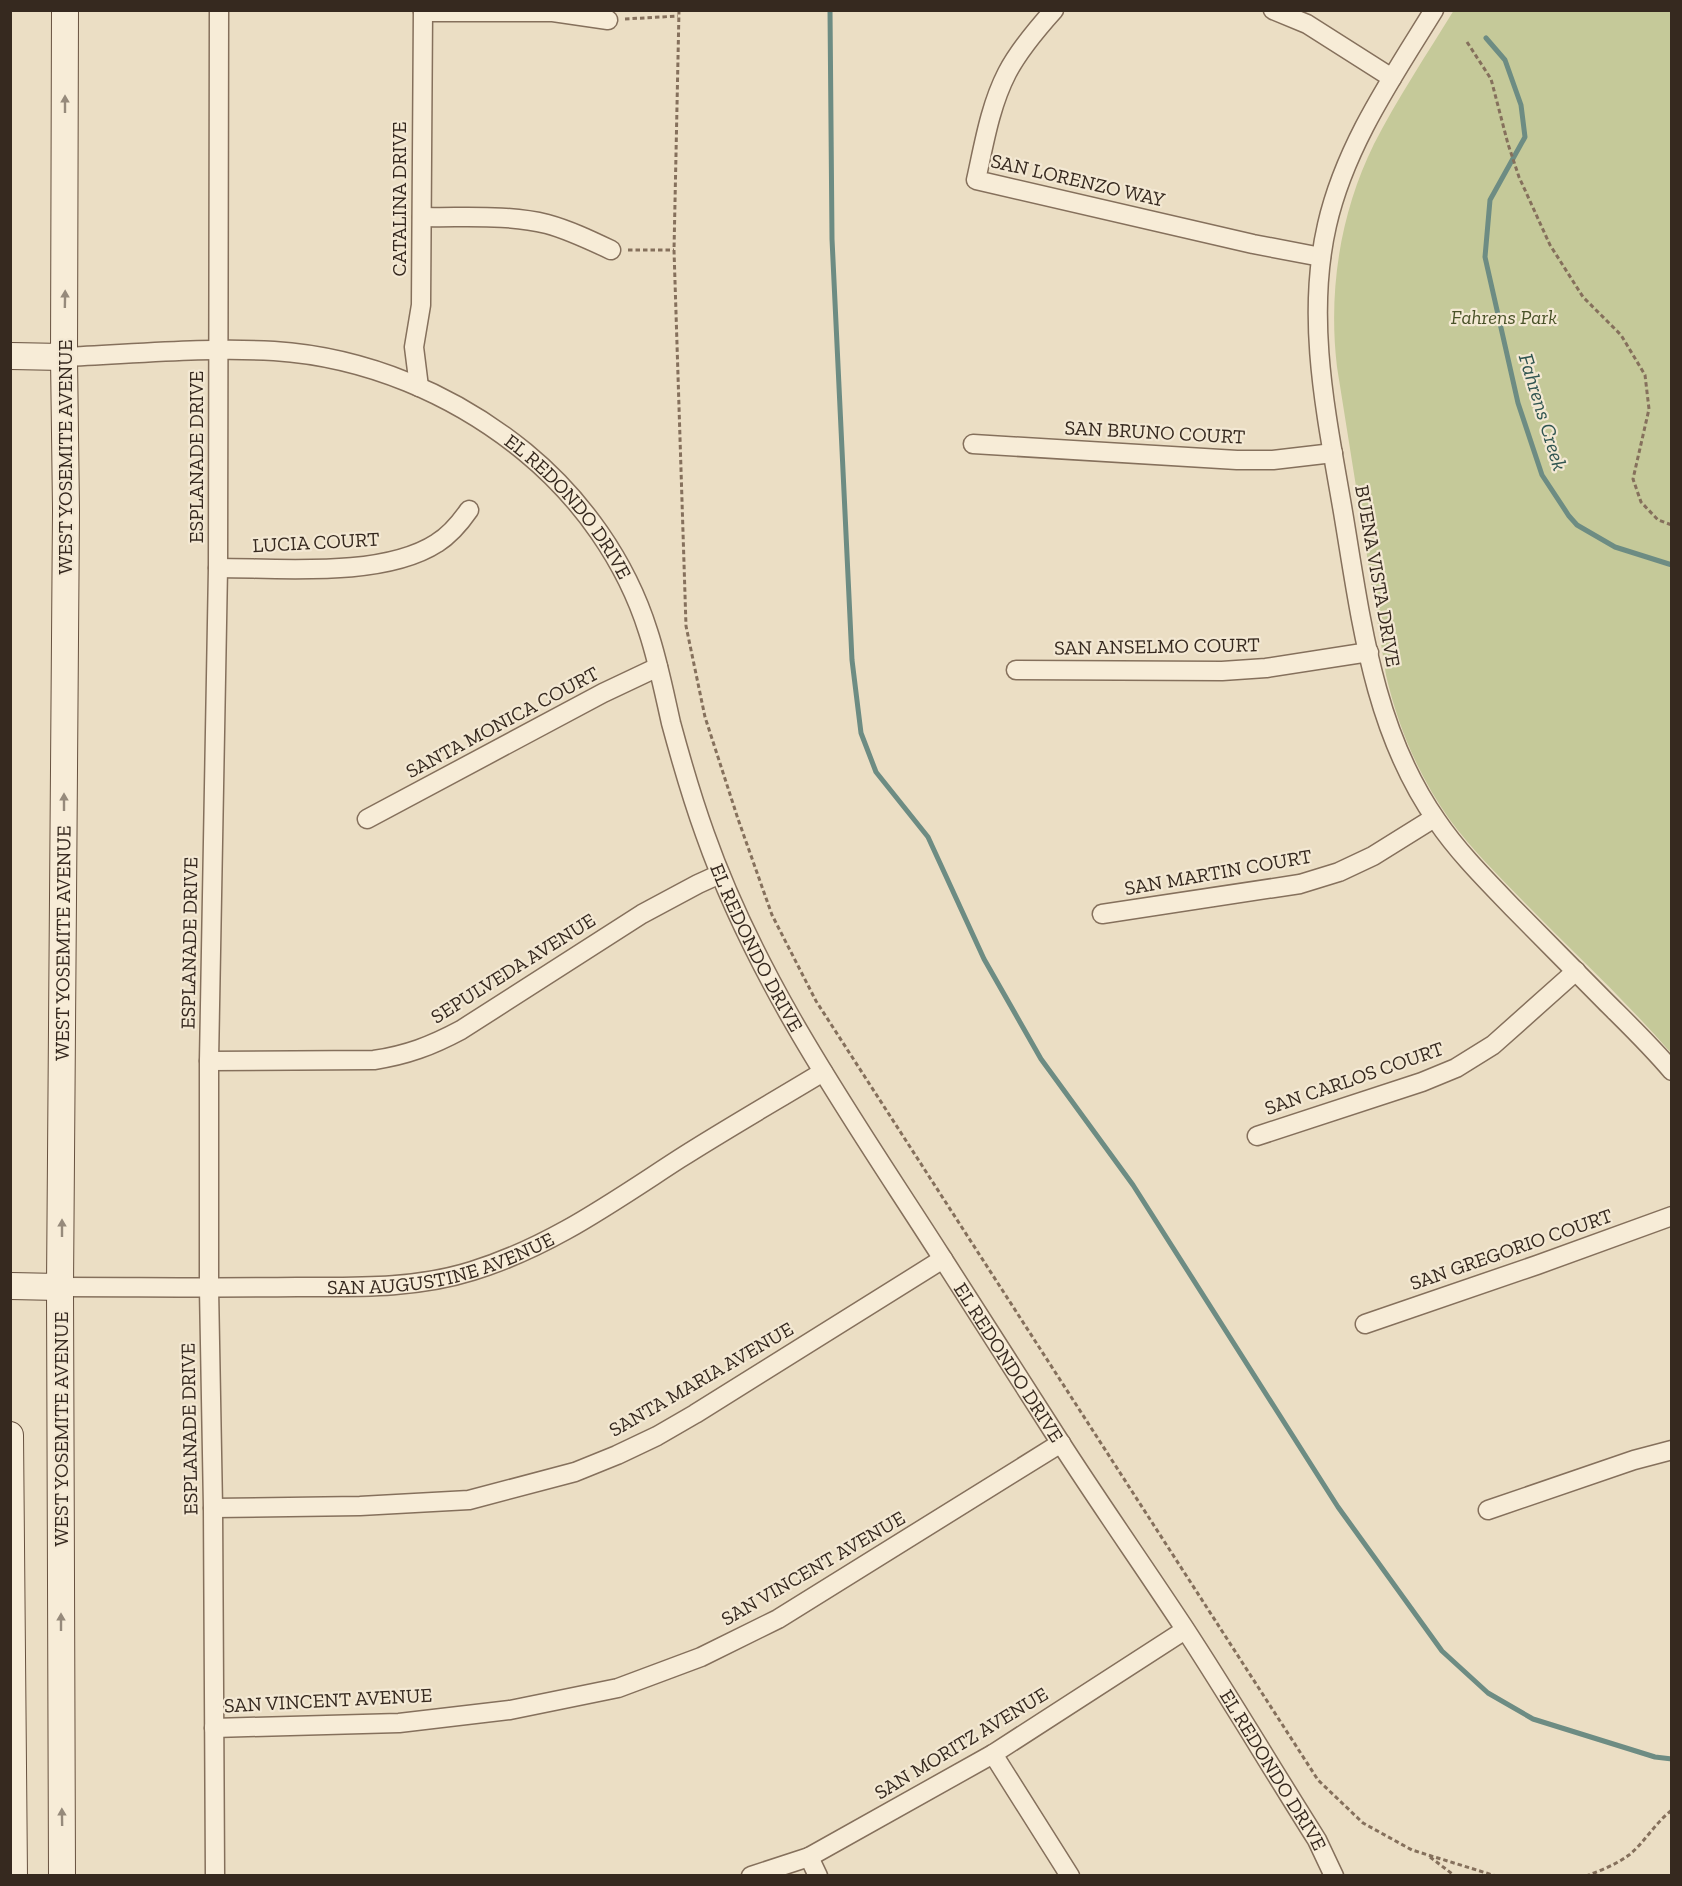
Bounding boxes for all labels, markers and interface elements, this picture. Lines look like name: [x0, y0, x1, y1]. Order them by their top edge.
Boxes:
one-way arrow: [60, 94, 70, 113]
street label: CATALINA DRIVE: [387, 122, 411, 276]
street label: SAN LORENZO WAY: [989, 148, 1168, 212]
one-way arrow: [60, 289, 69, 308]
park label: Fahrens Park: [1451, 305, 1557, 329]
street label: WEST YOSEMITE AVENUE: [53, 340, 77, 574]
water label: Fahrens Creek: [1514, 350, 1573, 473]
street label: ESPLANADE DRIVE: [184, 371, 208, 543]
street label: SAN BRUNO COURT: [1064, 415, 1246, 449]
street label: EL REDONDO DRIVE: [500, 429, 637, 583]
street label: BUENA VISTA DRIVE: [1350, 483, 1406, 669]
street label: LUCIA COURT: [252, 527, 380, 557]
street label: SAN ANSELMO COURT: [1054, 632, 1260, 660]
street label: SANTA MONICA COURT: [402, 661, 602, 783]
one-way arrow: [59, 793, 69, 812]
street label: WEST YOSEMITE AVENUE: [50, 825, 76, 1061]
street label: SAN MARTIN COURT: [1122, 844, 1314, 900]
street label: ESPLANADE DRIVE: [175, 857, 203, 1029]
street label: EL REDONDO DRIVE: [705, 860, 808, 1036]
street label: SEPULVEDA AVENUE: [426, 908, 600, 1028]
street label: SAN CARLOS COURT: [1261, 1036, 1447, 1120]
street label: SAN GREGORIO COURT: [1407, 1203, 1615, 1295]
one-way arrow: [57, 1219, 67, 1238]
street label: SAN AUGUSTINE AVENUE: [327, 1227, 558, 1299]
street label: EL REDONDO DRIVE: [949, 1278, 1069, 1447]
street label: WEST YOSEMITE AVENUE: [49, 1312, 73, 1546]
street label: SANTA MARIA AVENUE: [605, 1316, 797, 1442]
street label: ESPLANADE DRIVE: [175, 1343, 203, 1515]
street label: SAN VINCENT AVENUE: [717, 1506, 909, 1630]
one-way arrow: [56, 1613, 66, 1632]
street label: SAN MORITZ AVENUE: [870, 1682, 1052, 1804]
street label: SAN VINCENT AVENUE: [223, 1683, 433, 1717]
street label: EL REDONDO DRIVE: [1215, 1685, 1332, 1854]
one-way arrow: [57, 1808, 66, 1827]

